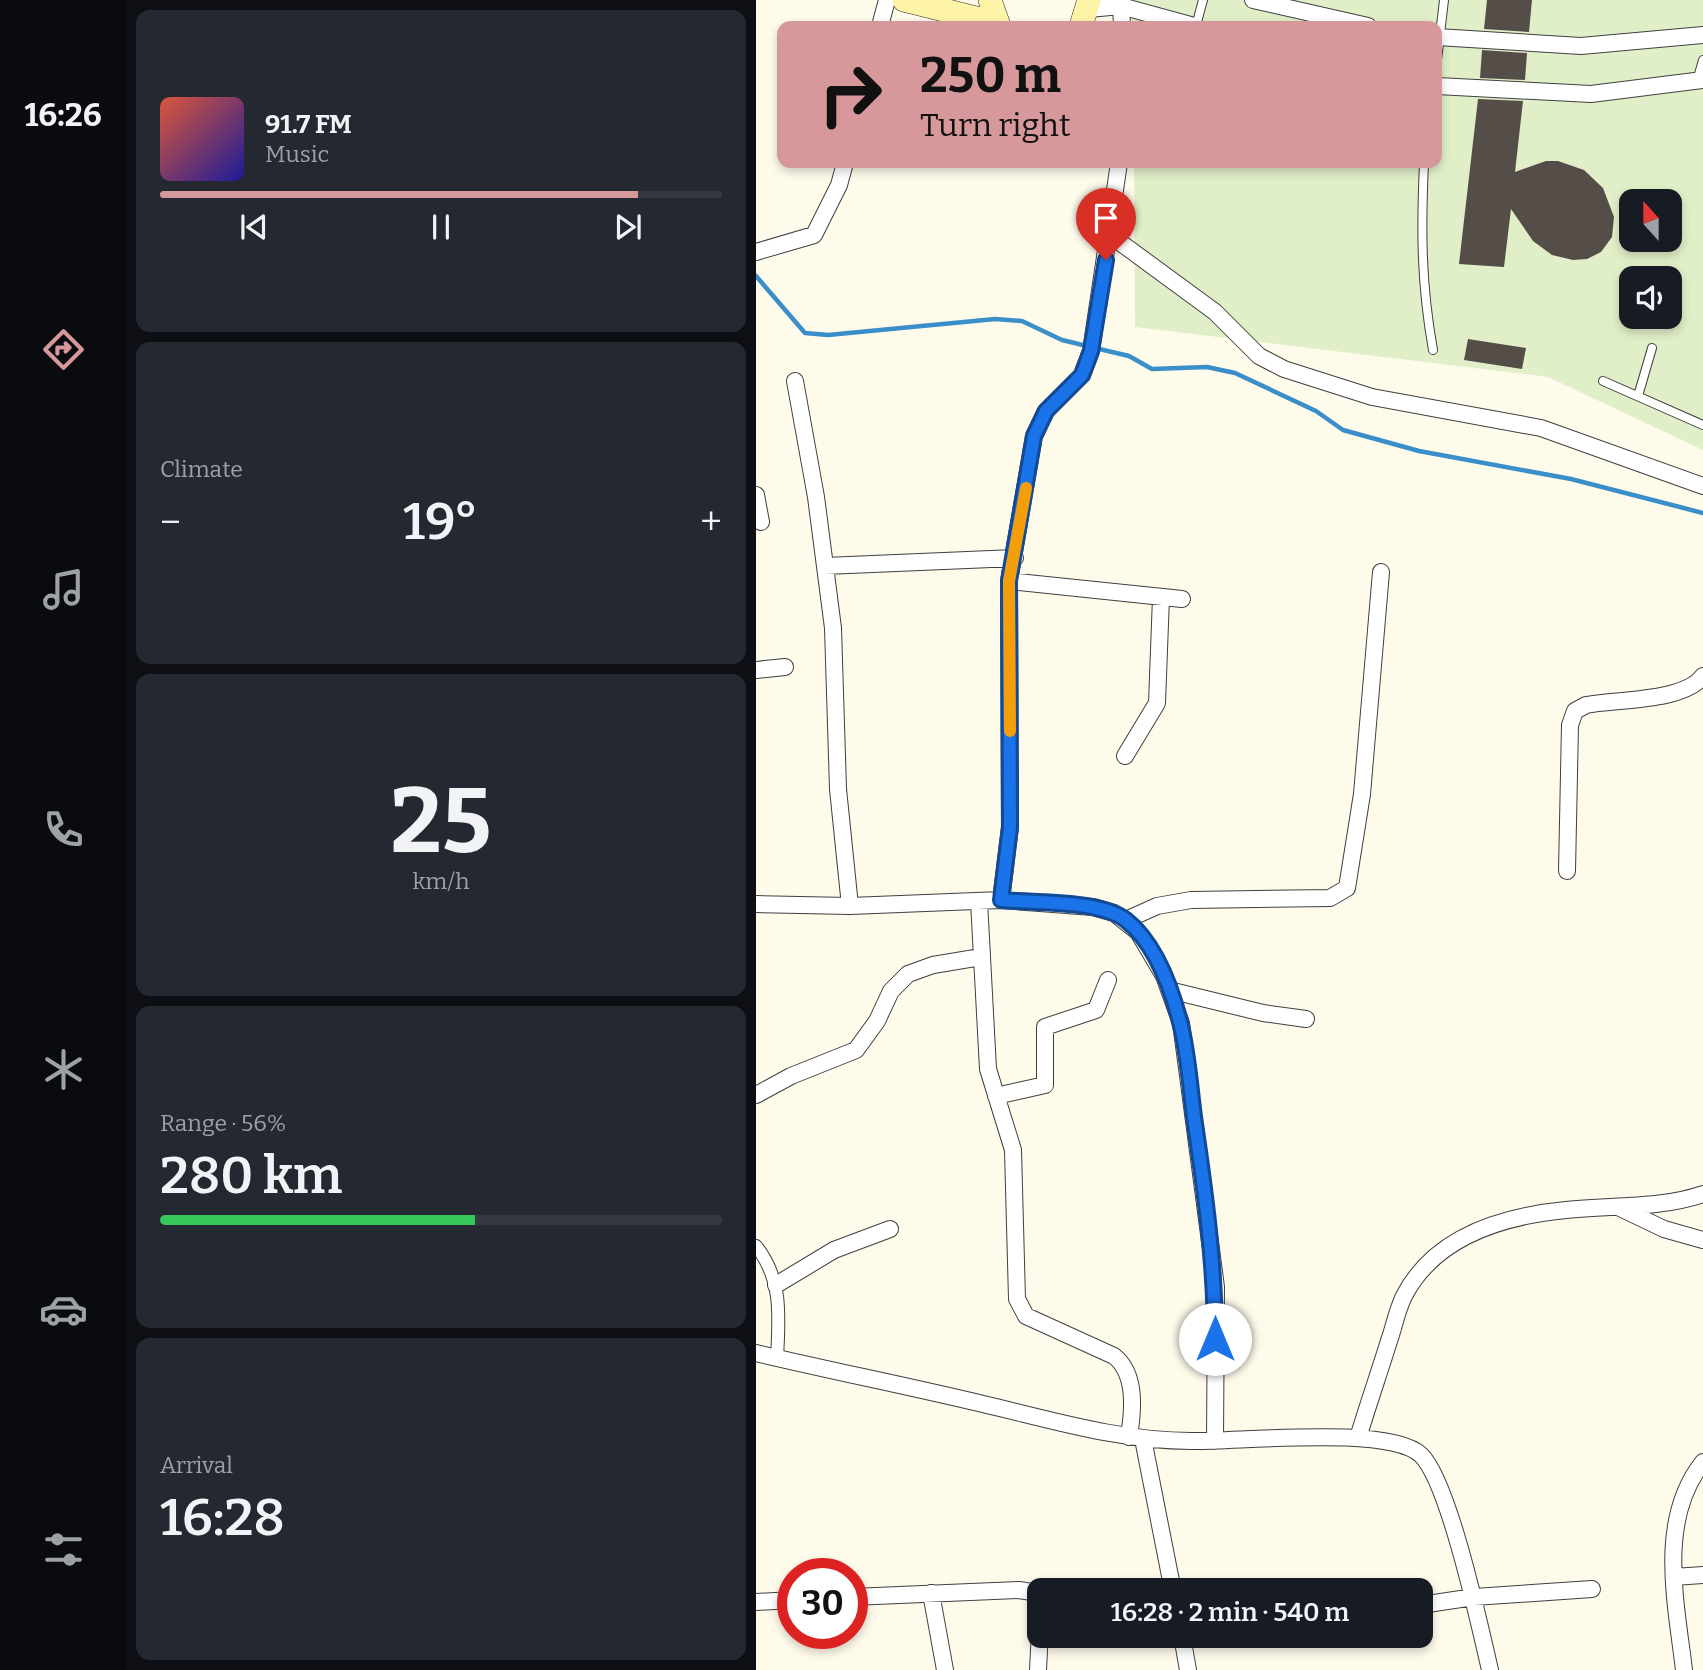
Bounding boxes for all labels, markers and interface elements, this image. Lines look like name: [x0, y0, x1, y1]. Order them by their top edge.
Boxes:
text: 250 m: [920, 46, 1061, 105]
icon: right: [805, 49, 896, 140]
text: 16:26: [24, 96, 102, 134]
text: Turn right: [920, 106, 1071, 144]
text: 91.7 FM: [265, 109, 352, 140]
text: Music: [265, 140, 329, 168]
pin: [1076, 188, 1136, 260]
north arrow: [1619, 189, 1682, 252]
map controls: [1619, 189, 1682, 329]
icon: arrive: [1087, 199, 1125, 237]
icon: previous: [235, 208, 273, 246]
icon: pause: [422, 208, 460, 246]
icon: next: [609, 208, 647, 246]
button: sound: [1619, 266, 1682, 329]
icon: directions: [39, 325, 88, 374]
text: Climate: [160, 455, 243, 483]
text: 19°: [403, 490, 478, 553]
text: −: [160, 499, 181, 545]
text: +: [700, 499, 722, 545]
icon: music: [39, 565, 88, 614]
text: 25: [390, 767, 492, 876]
icon: phone: [39, 805, 88, 854]
text: km/h: [413, 867, 469, 895]
icon: climate: [39, 1045, 88, 1094]
text: Range · 56%: [160, 1109, 286, 1137]
text: 280 km: [160, 1144, 342, 1207]
icon: car: [39, 1285, 88, 1334]
position arrow: [1178, 1302, 1252, 1376]
text: Arrival: [160, 1451, 233, 1479]
text: 16:28: [160, 1486, 285, 1549]
icon: filters: [39, 1525, 88, 1574]
speed limit sign: 30: [777, 1558, 868, 1649]
text: 16:28 · 2 min · 540 m: [1111, 1597, 1349, 1628]

